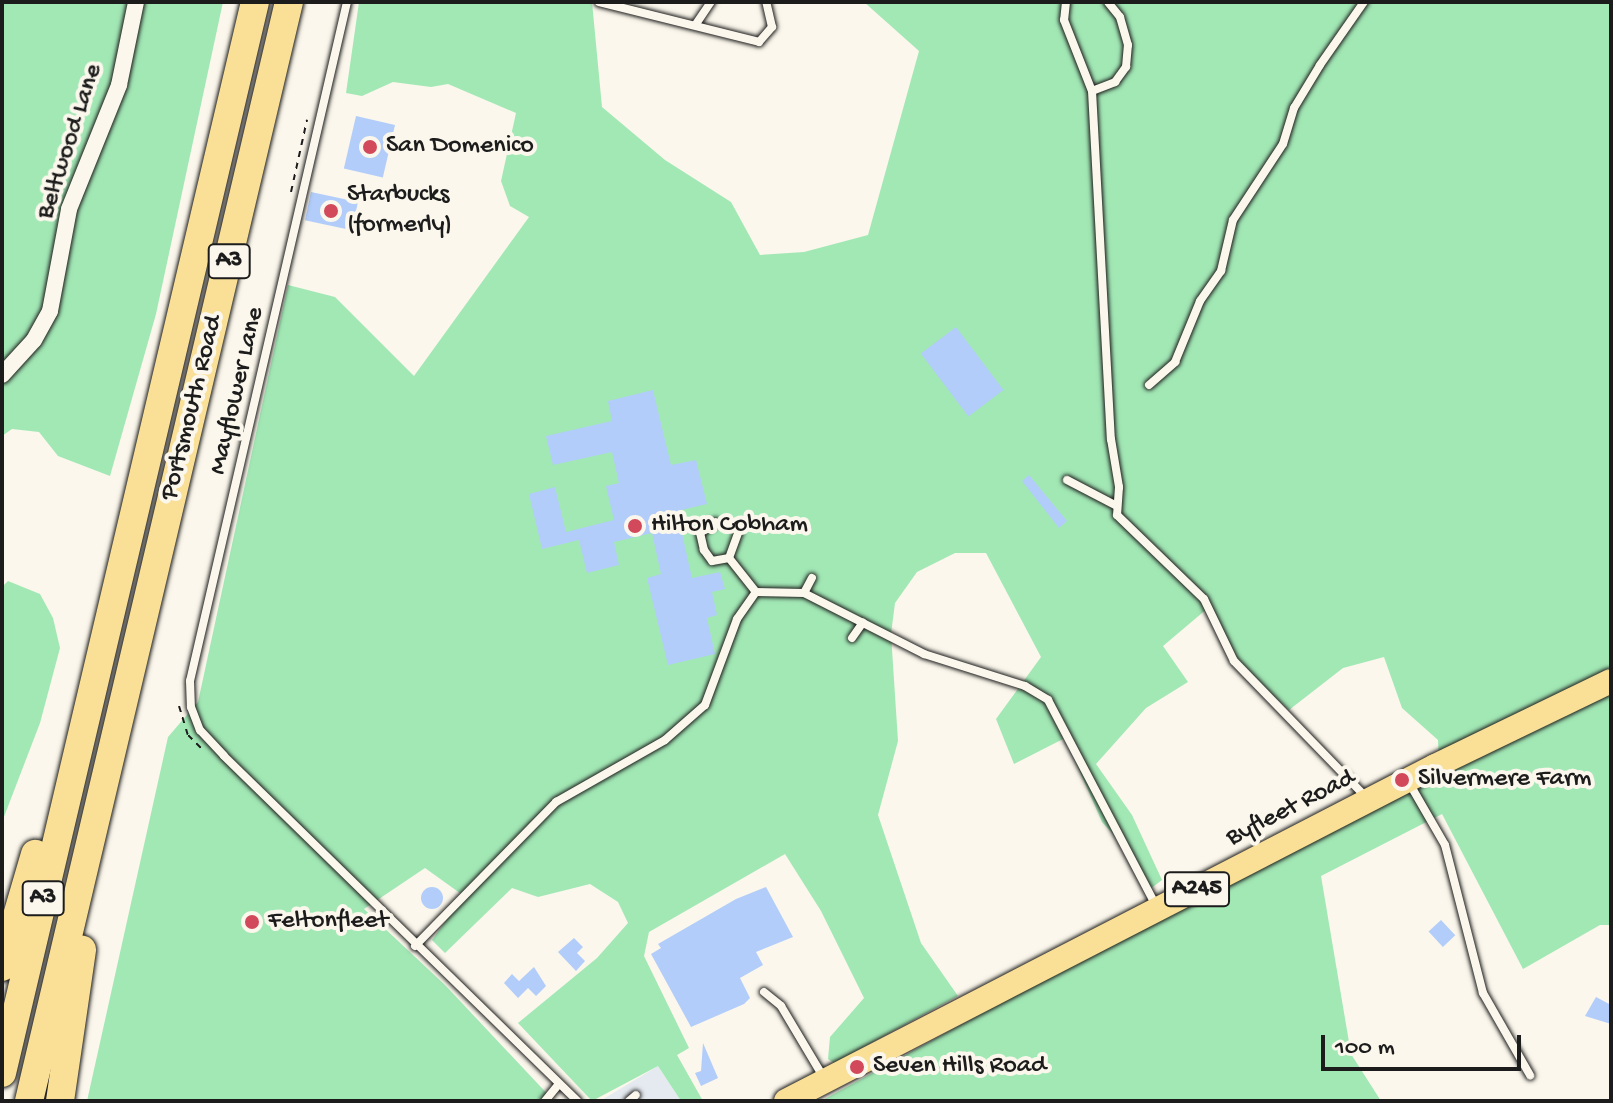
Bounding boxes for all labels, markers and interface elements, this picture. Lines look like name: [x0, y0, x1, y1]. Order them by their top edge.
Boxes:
street label: Beltwood Lane: [31, 60, 111, 224]
place label: San Domenico: [386, 131, 534, 163]
marker: San Domenico: [361, 138, 379, 156]
place label: Starbucks (formerly): [347, 180, 452, 242]
marker: Starbucks (formerly): [322, 202, 340, 220]
road number: A3: [207, 241, 251, 281]
street label: Mayflower Lane: [204, 304, 272, 478]
street label: Portsmouth Road: [155, 313, 231, 503]
place label: Hilton Cobham: [651, 510, 808, 542]
marker: Hilton Cobham: [626, 517, 644, 535]
street label: Byfleet Road: [1221, 763, 1361, 855]
place label: Silvermere Farm: [1418, 764, 1592, 796]
marker: Silvermere Farm: [1393, 771, 1411, 789]
road number: A245: [1163, 869, 1231, 909]
road number: A3: [21, 878, 65, 918]
place label: Feltonfleet: [268, 906, 388, 938]
marker: Feltonfleet: [243, 913, 261, 931]
scale bar: [1325, 1019, 1525, 1069]
text: 100 m: [1335, 1034, 1395, 1063]
place label: Seven Hills Road: [873, 1051, 1046, 1083]
marker: Seven Hills Road: [848, 1058, 866, 1076]

